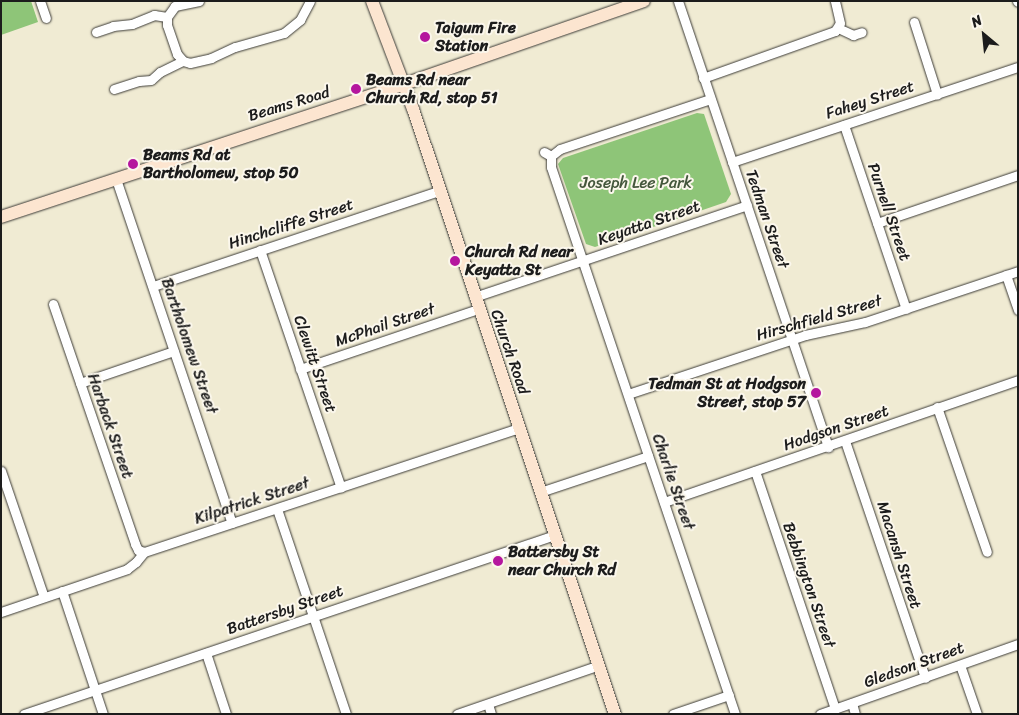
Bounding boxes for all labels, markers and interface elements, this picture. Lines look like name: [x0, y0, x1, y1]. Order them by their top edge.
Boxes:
text: N: [967, 8, 987, 35]
north arrow: [959, 10, 1009, 60]
place label: Taigum Fire Station: [435, 18, 516, 56]
marker: Taigum Fire Station: [419, 31, 431, 43]
place label: Beams Rd near Church Rd, stop 51: [366, 70, 498, 108]
street label: Fahey Street: [823, 77, 917, 123]
street label: Beams Road: [246, 82, 332, 126]
marker: Beams Rd near Church Rd, stop 51: [350, 83, 362, 95]
place label: Beams Rd at Bartholomew, stop 50: [143, 145, 299, 183]
marker: Beams Rd at Bartholomew, stop 50: [127, 158, 139, 170]
street label: Purnell Street: [863, 161, 915, 263]
street label: Tedman Street: [741, 167, 793, 271]
park label: Joseph Lee Park: [579, 173, 693, 193]
street label: Hinchcliffe Street: [226, 195, 356, 253]
street label: Keyatta Street: [596, 197, 702, 249]
place label: Church Rd near Keyatta St: [465, 242, 573, 280]
marker: Church Rd near Keyatta St: [449, 255, 461, 267]
street label: Bartholomew Street: [157, 275, 221, 417]
street label: Hirschfield Street: [754, 291, 884, 345]
street label: McPhail Street: [332, 299, 438, 351]
street label: Church Road: [487, 307, 533, 397]
street label: Clewitt Street: [289, 313, 341, 415]
street label: Harback Street: [83, 371, 137, 481]
place label: Tedman St at Hodgson Street, stop 57: [649, 374, 806, 412]
marker: Tedman St at Hodgson Street, stop 57: [810, 387, 822, 399]
street label: Hodgson Street: [781, 401, 891, 455]
street label: Charlie Street: [648, 431, 698, 533]
street label: Kilpatrick Street: [192, 473, 312, 529]
street label: Macansh Street: [873, 499, 925, 611]
street label: Bebbington Street: [779, 520, 839, 650]
place label: Battersby St near Church Rd: [508, 542, 616, 580]
marker: Battersby St near Church Rd: [492, 555, 504, 567]
street label: Battersby Street: [225, 581, 345, 639]
street label: Gledson Street: [861, 638, 967, 692]

